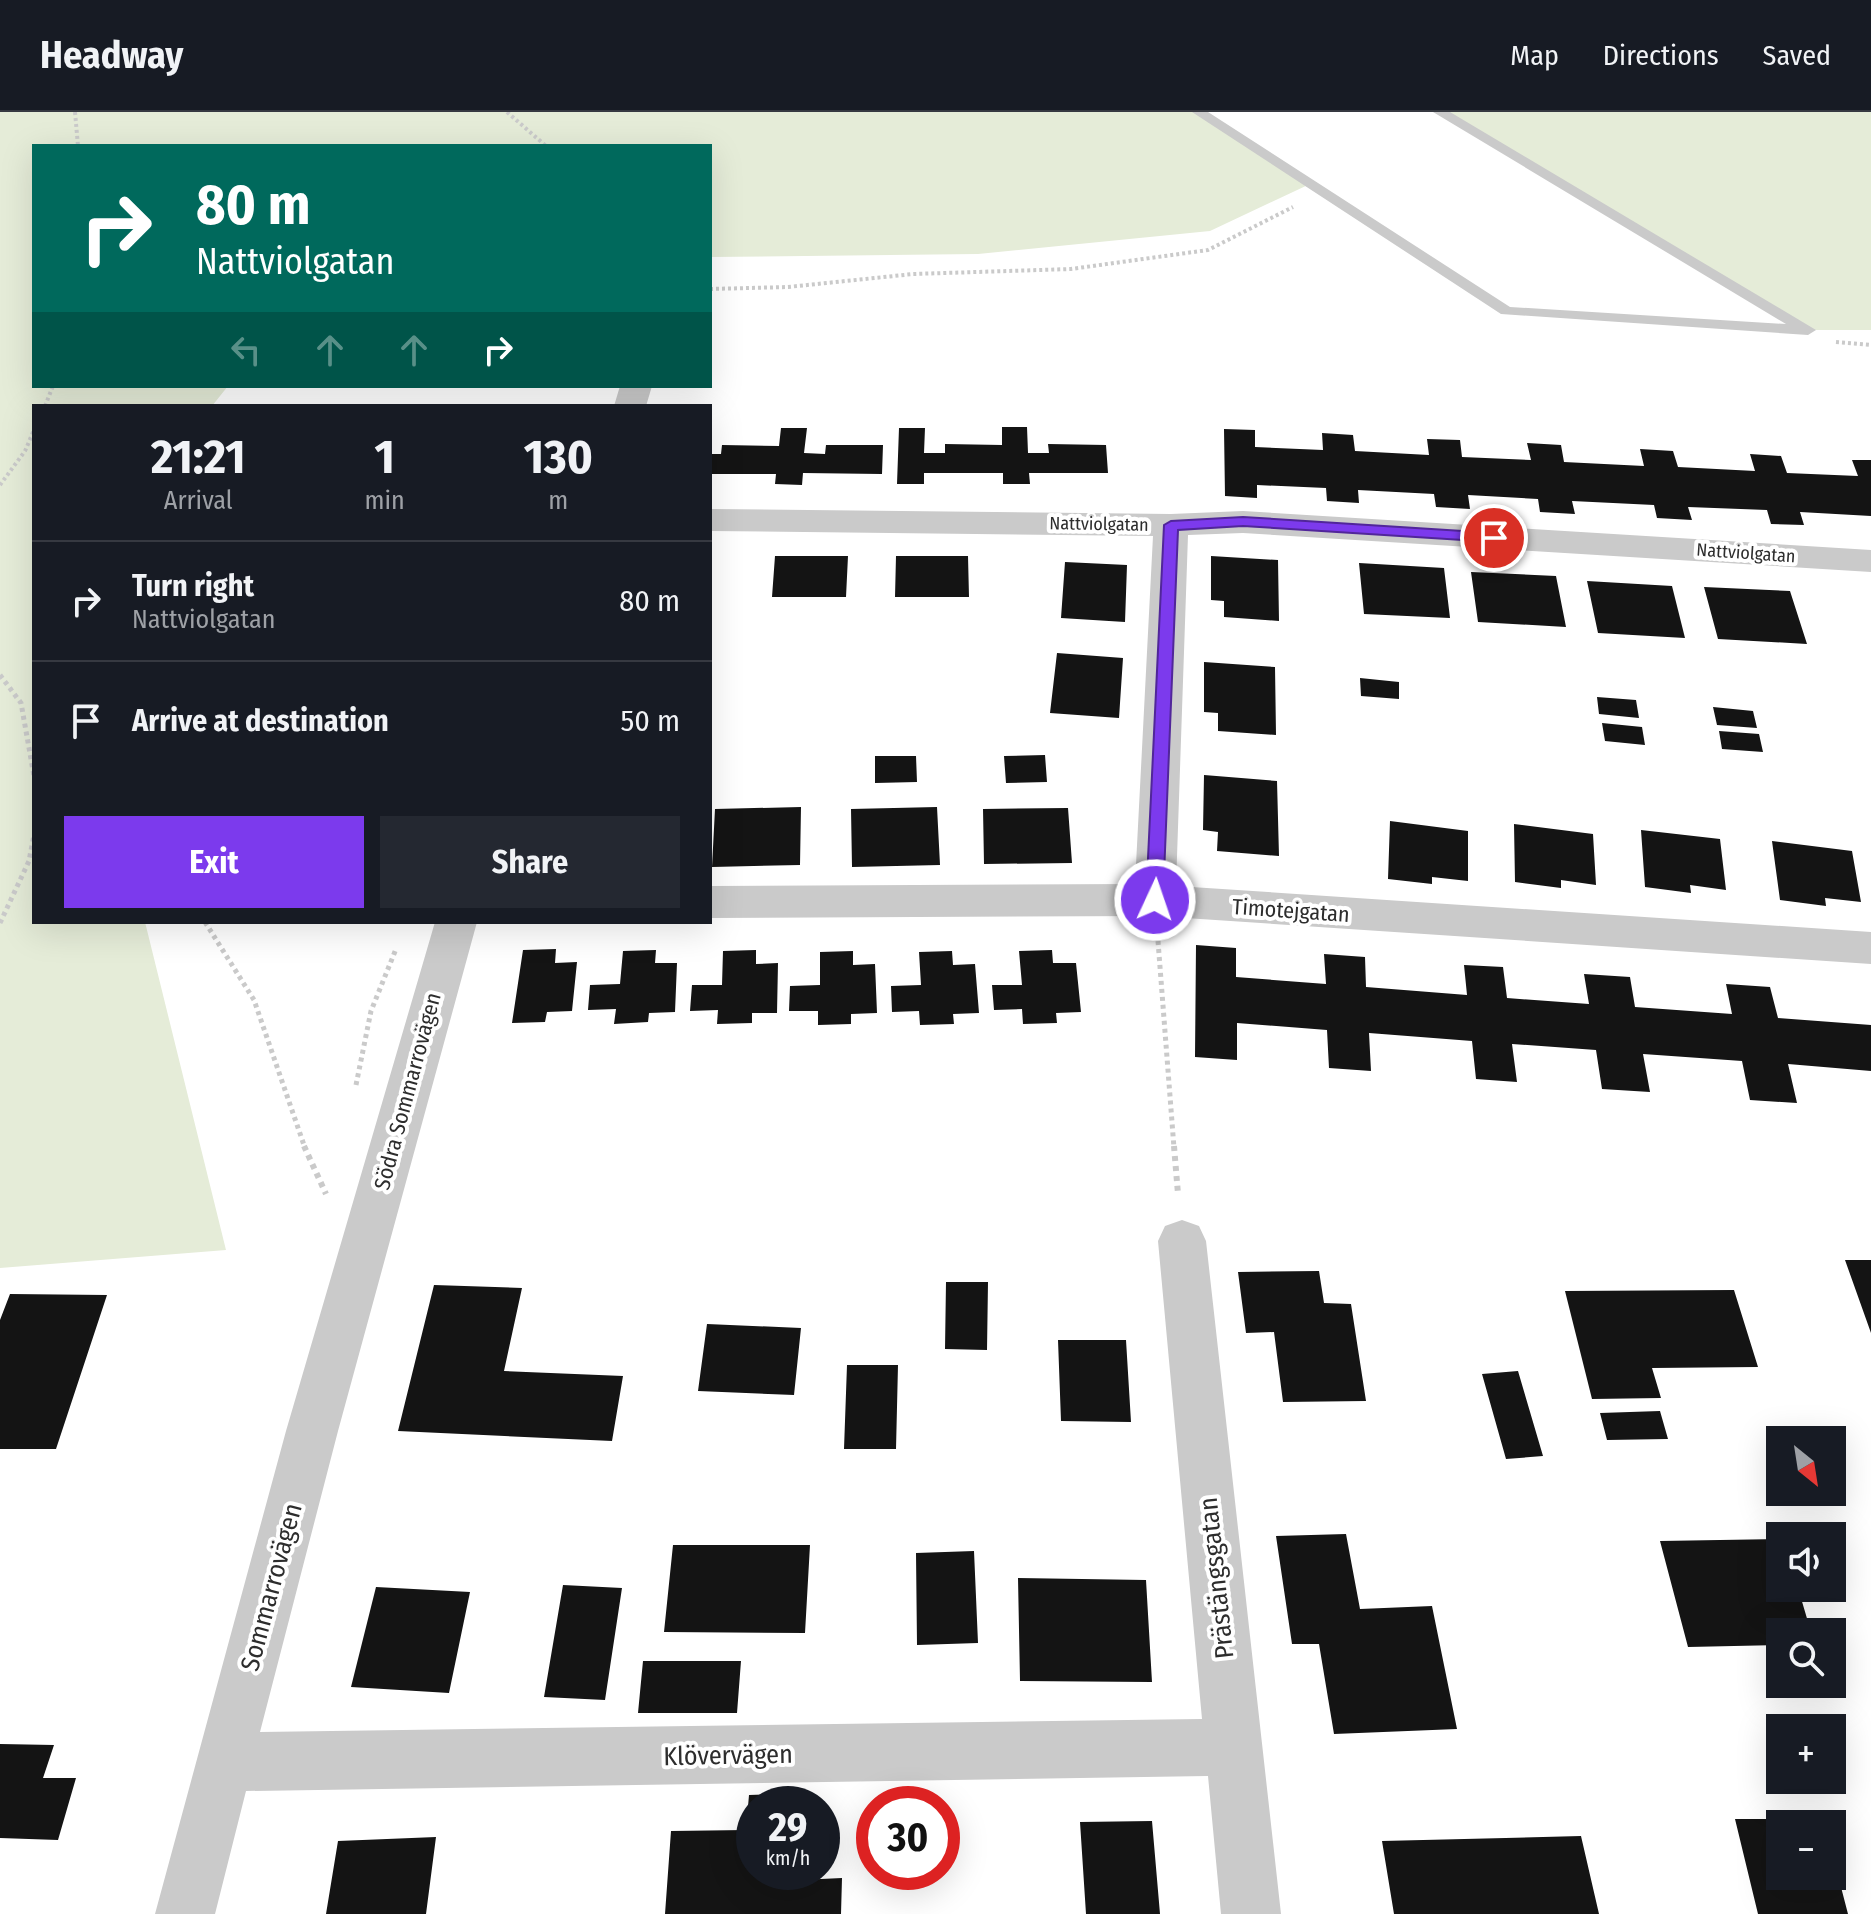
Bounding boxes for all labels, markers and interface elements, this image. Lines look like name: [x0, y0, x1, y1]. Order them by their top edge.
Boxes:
text: Headway: [40, 32, 183, 78]
text: Map: [1510, 39, 1559, 72]
text: Directions: [1603, 39, 1719, 72]
text: Saved: [1763, 39, 1831, 72]
text: 80 m: [196, 172, 311, 239]
icon: right: [64, 176, 168, 280]
text: Nattviolgatan: [196, 240, 394, 284]
icon: left: [224, 328, 268, 372]
icon: ahead: [308, 328, 352, 372]
icon: ahead: [392, 328, 436, 372]
icon: right: [476, 328, 520, 372]
text: 21:21: [151, 428, 245, 486]
text: 1: [374, 428, 395, 486]
text: 130: [524, 428, 593, 486]
text: Arrival: [164, 485, 233, 516]
text: min: [364, 485, 405, 516]
text: m: [548, 485, 568, 516]
pin: [1460, 504, 1528, 572]
street label: Nattviolgatan: [1049, 512, 1149, 536]
icon: arrive: [1472, 516, 1516, 560]
street label: Nattviolgatan: [1696, 539, 1796, 567]
text: Turn right: [132, 568, 254, 604]
icon: right: [64, 579, 108, 623]
text: 80 m: [619, 583, 680, 619]
text: Nattviolgatan: [132, 604, 275, 635]
icon: arrive: [64, 699, 108, 743]
text: Arrive at destination: [132, 703, 389, 739]
text: 50 m: [620, 703, 680, 739]
button: Exit: [64, 816, 364, 908]
button: Share: [380, 816, 680, 908]
position arrow: [1113, 858, 1197, 942]
street label: Timotejgatan: [1231, 893, 1351, 928]
street label: Södra Sommarrovägen: [368, 990, 447, 1193]
north arrow: [1766, 1426, 1846, 1506]
map controls: [1766, 1426, 1846, 1890]
street label: Prästängsgatan: [1193, 1496, 1240, 1660]
street label: Sommarrovägen: [234, 1500, 309, 1674]
button: sound: [1766, 1522, 1846, 1602]
button: search: [1766, 1618, 1846, 1698]
button: +: [1766, 1714, 1846, 1794]
street label: Klövervägen: [663, 1739, 793, 1772]
speed limit sign: 30: [856, 1786, 960, 1890]
text: 29: [768, 1804, 807, 1852]
button: −: [1766, 1810, 1846, 1890]
text: km/h: [766, 1846, 810, 1870]

